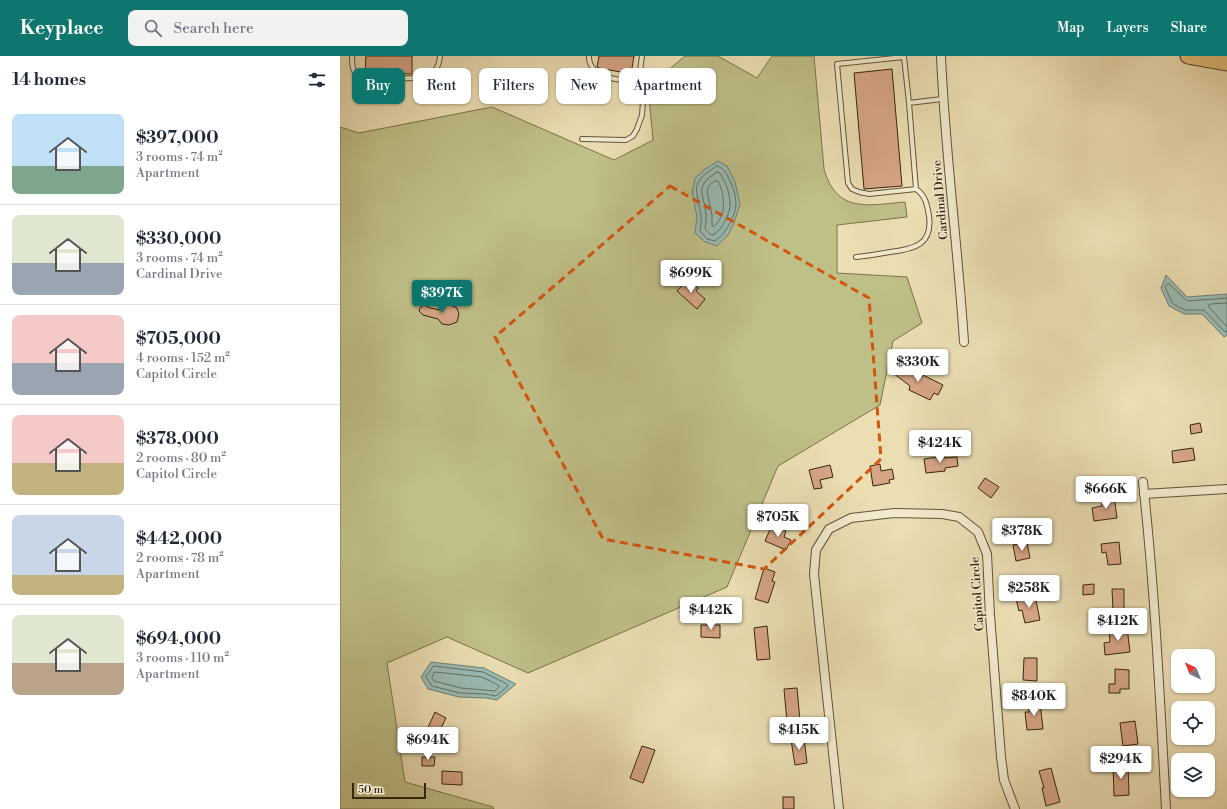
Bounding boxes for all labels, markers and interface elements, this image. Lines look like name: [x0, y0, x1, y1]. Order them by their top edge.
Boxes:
search box: [128, 10, 408, 46]
text: Keyplace: [20, 16, 104, 40]
icon: search: [142, 17, 164, 39]
text: Search here: [174, 19, 254, 38]
text: Map: [1057, 19, 1084, 37]
text: Layers: [1106, 19, 1149, 37]
text: Share: [1171, 19, 1207, 37]
chip: Buy: [352, 68, 405, 104]
chip: Rent: [413, 68, 471, 104]
chip: Filters: [479, 68, 548, 104]
chip: New: [556, 68, 611, 104]
chip: Apartment: [619, 68, 716, 104]
text: 14 homes: [12, 69, 86, 91]
icon: filters: [306, 69, 328, 91]
text: $397,000: [136, 127, 219, 149]
icon: home: [44, 130, 92, 178]
text: 3 rooms · 74 m²: [136, 149, 223, 165]
street label: Cardinal Drive: [930, 159, 951, 240]
text: Apartment: [136, 165, 200, 181]
text: $330,000: [136, 228, 221, 250]
icon: home: [44, 231, 92, 279]
text: 3 rooms · 74 m²: [136, 250, 223, 266]
pin: $699K: [663, 260, 719, 294]
text: $699K: [670, 265, 712, 281]
text: Cardinal Drive: [136, 266, 223, 282]
pin: $397K: [414, 280, 470, 314]
text: $397K: [421, 285, 463, 301]
text: $705,000: [136, 328, 221, 350]
icon: home: [44, 331, 92, 379]
pin: $330K: [890, 349, 946, 383]
text: 4 rooms · 152 m²: [136, 350, 230, 366]
text: $330K: [896, 354, 940, 370]
text: Capitol Circle: [136, 366, 217, 382]
text: $378,000: [136, 428, 219, 450]
pin: $424K: [912, 430, 968, 464]
icon: home: [44, 431, 92, 479]
text: $424K: [918, 435, 962, 451]
text: 2 rooms · 80 m²: [136, 450, 226, 466]
text: Capitol Circle: [136, 466, 217, 482]
pin: $666K: [1078, 476, 1134, 510]
text: $666K: [1085, 481, 1127, 497]
pin: $705K: [750, 504, 806, 538]
text: $705K: [756, 509, 800, 525]
pin: $378K: [994, 518, 1050, 552]
text: $378K: [1001, 523, 1043, 539]
text: $442,000: [136, 528, 222, 550]
icon: home: [44, 531, 92, 579]
text: 2 rooms · 78 m²: [136, 550, 224, 566]
street label: Capitol Circle: [967, 556, 988, 632]
text: Apartment: [136, 566, 200, 582]
pin: $258K: [1001, 575, 1057, 609]
text: $258K: [1008, 580, 1050, 596]
pin: $442K: [683, 597, 739, 631]
text: $442K: [689, 602, 733, 618]
pin: $412K: [1090, 608, 1146, 642]
text: $412K: [1097, 613, 1139, 629]
text: $694,000: [136, 628, 221, 650]
icon: home: [44, 631, 92, 679]
north arrow: [1171, 649, 1215, 693]
map controls: [1171, 649, 1215, 797]
text: 3 rooms · 110 m²: [136, 650, 229, 666]
text: Apartment: [136, 666, 200, 682]
pin: $840K: [1006, 683, 1062, 717]
text: $840K: [1012, 688, 1056, 704]
button: locate: [1171, 701, 1215, 745]
pin: $415K: [771, 717, 827, 751]
text: $415K: [778, 722, 820, 738]
pin: $694K: [400, 727, 456, 761]
text: $694K: [406, 732, 450, 748]
pin: $294K: [1093, 746, 1149, 780]
text: $294K: [1099, 751, 1143, 767]
button: layers: [1171, 753, 1215, 797]
scale bar: [352, 781, 426, 800]
text: 50 m: [358, 783, 383, 797]

